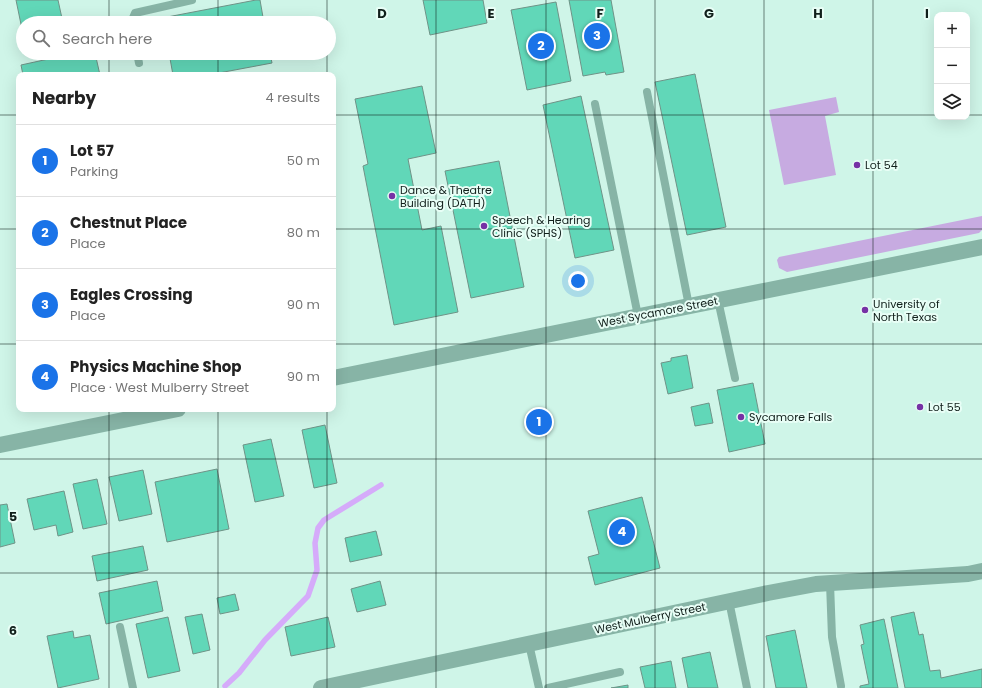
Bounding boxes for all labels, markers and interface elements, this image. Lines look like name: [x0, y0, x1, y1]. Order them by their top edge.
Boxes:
text: D: [377, 4, 387, 23]
text: E: [487, 4, 495, 23]
text: F: [596, 4, 604, 23]
text: G: [704, 4, 714, 23]
text: H: [813, 4, 823, 23]
text: I: [925, 4, 929, 23]
map controls: [934, 12, 970, 120]
button: +: [934, 12, 970, 48]
search box: [16, 16, 336, 60]
pin: 3: [584, 21, 610, 51]
icon: search: [30, 27, 52, 49]
text: Search here: [62, 28, 152, 49]
pin: 2: [528, 31, 554, 61]
button: −: [934, 48, 970, 84]
button: layers: [934, 84, 970, 120]
text: Nearby: [32, 86, 96, 110]
text: 4 results: [266, 88, 320, 107]
text: Lot 57: [70, 140, 114, 161]
text: 1: [43, 151, 47, 170]
text: 50 m: [287, 151, 320, 170]
place label: Lot 54: [865, 157, 898, 173]
marker: Lot 54: [852, 160, 862, 170]
text: Parking: [70, 162, 118, 181]
place label: Dance & Theatre Building (DATH): [400, 182, 492, 211]
marker: Dance & Theatre Building (DATH): [387, 191, 397, 201]
text: Chestnut Place: [70, 212, 187, 233]
place label: Speech & Hearing Clinic (SPHS): [492, 212, 590, 241]
marker: Speech & Hearing Clinic (SPHS): [479, 221, 489, 231]
text: 2: [41, 223, 49, 242]
text: 80 m: [287, 223, 320, 242]
text: Place: [70, 234, 105, 253]
your location: [568, 271, 588, 291]
text: Eagles Crossing: [70, 284, 193, 305]
street label: West Sycamore Street: [597, 293, 719, 331]
text: 3: [41, 295, 49, 314]
text: 90 m: [287, 295, 320, 314]
place label: University of North Texas: [873, 296, 940, 325]
marker: University of North Texas: [860, 305, 870, 315]
text: Place: [70, 306, 105, 325]
text: Physics Machine Shop: [70, 356, 242, 377]
text: 4: [41, 367, 49, 386]
text: 90 m: [287, 367, 320, 386]
text: Place · West Mulberry Street: [70, 378, 249, 397]
place label: Lot 55: [928, 399, 961, 415]
marker: Lot 55: [915, 402, 925, 412]
pin: 1: [526, 407, 552, 437]
place label: Sycamore Falls: [749, 409, 832, 425]
marker: Sycamore Falls: [736, 412, 746, 422]
text: 5: [9, 507, 17, 526]
pin: 4: [609, 517, 635, 547]
street label: West Mulberry Street: [593, 598, 707, 638]
text: 6: [9, 621, 17, 640]

